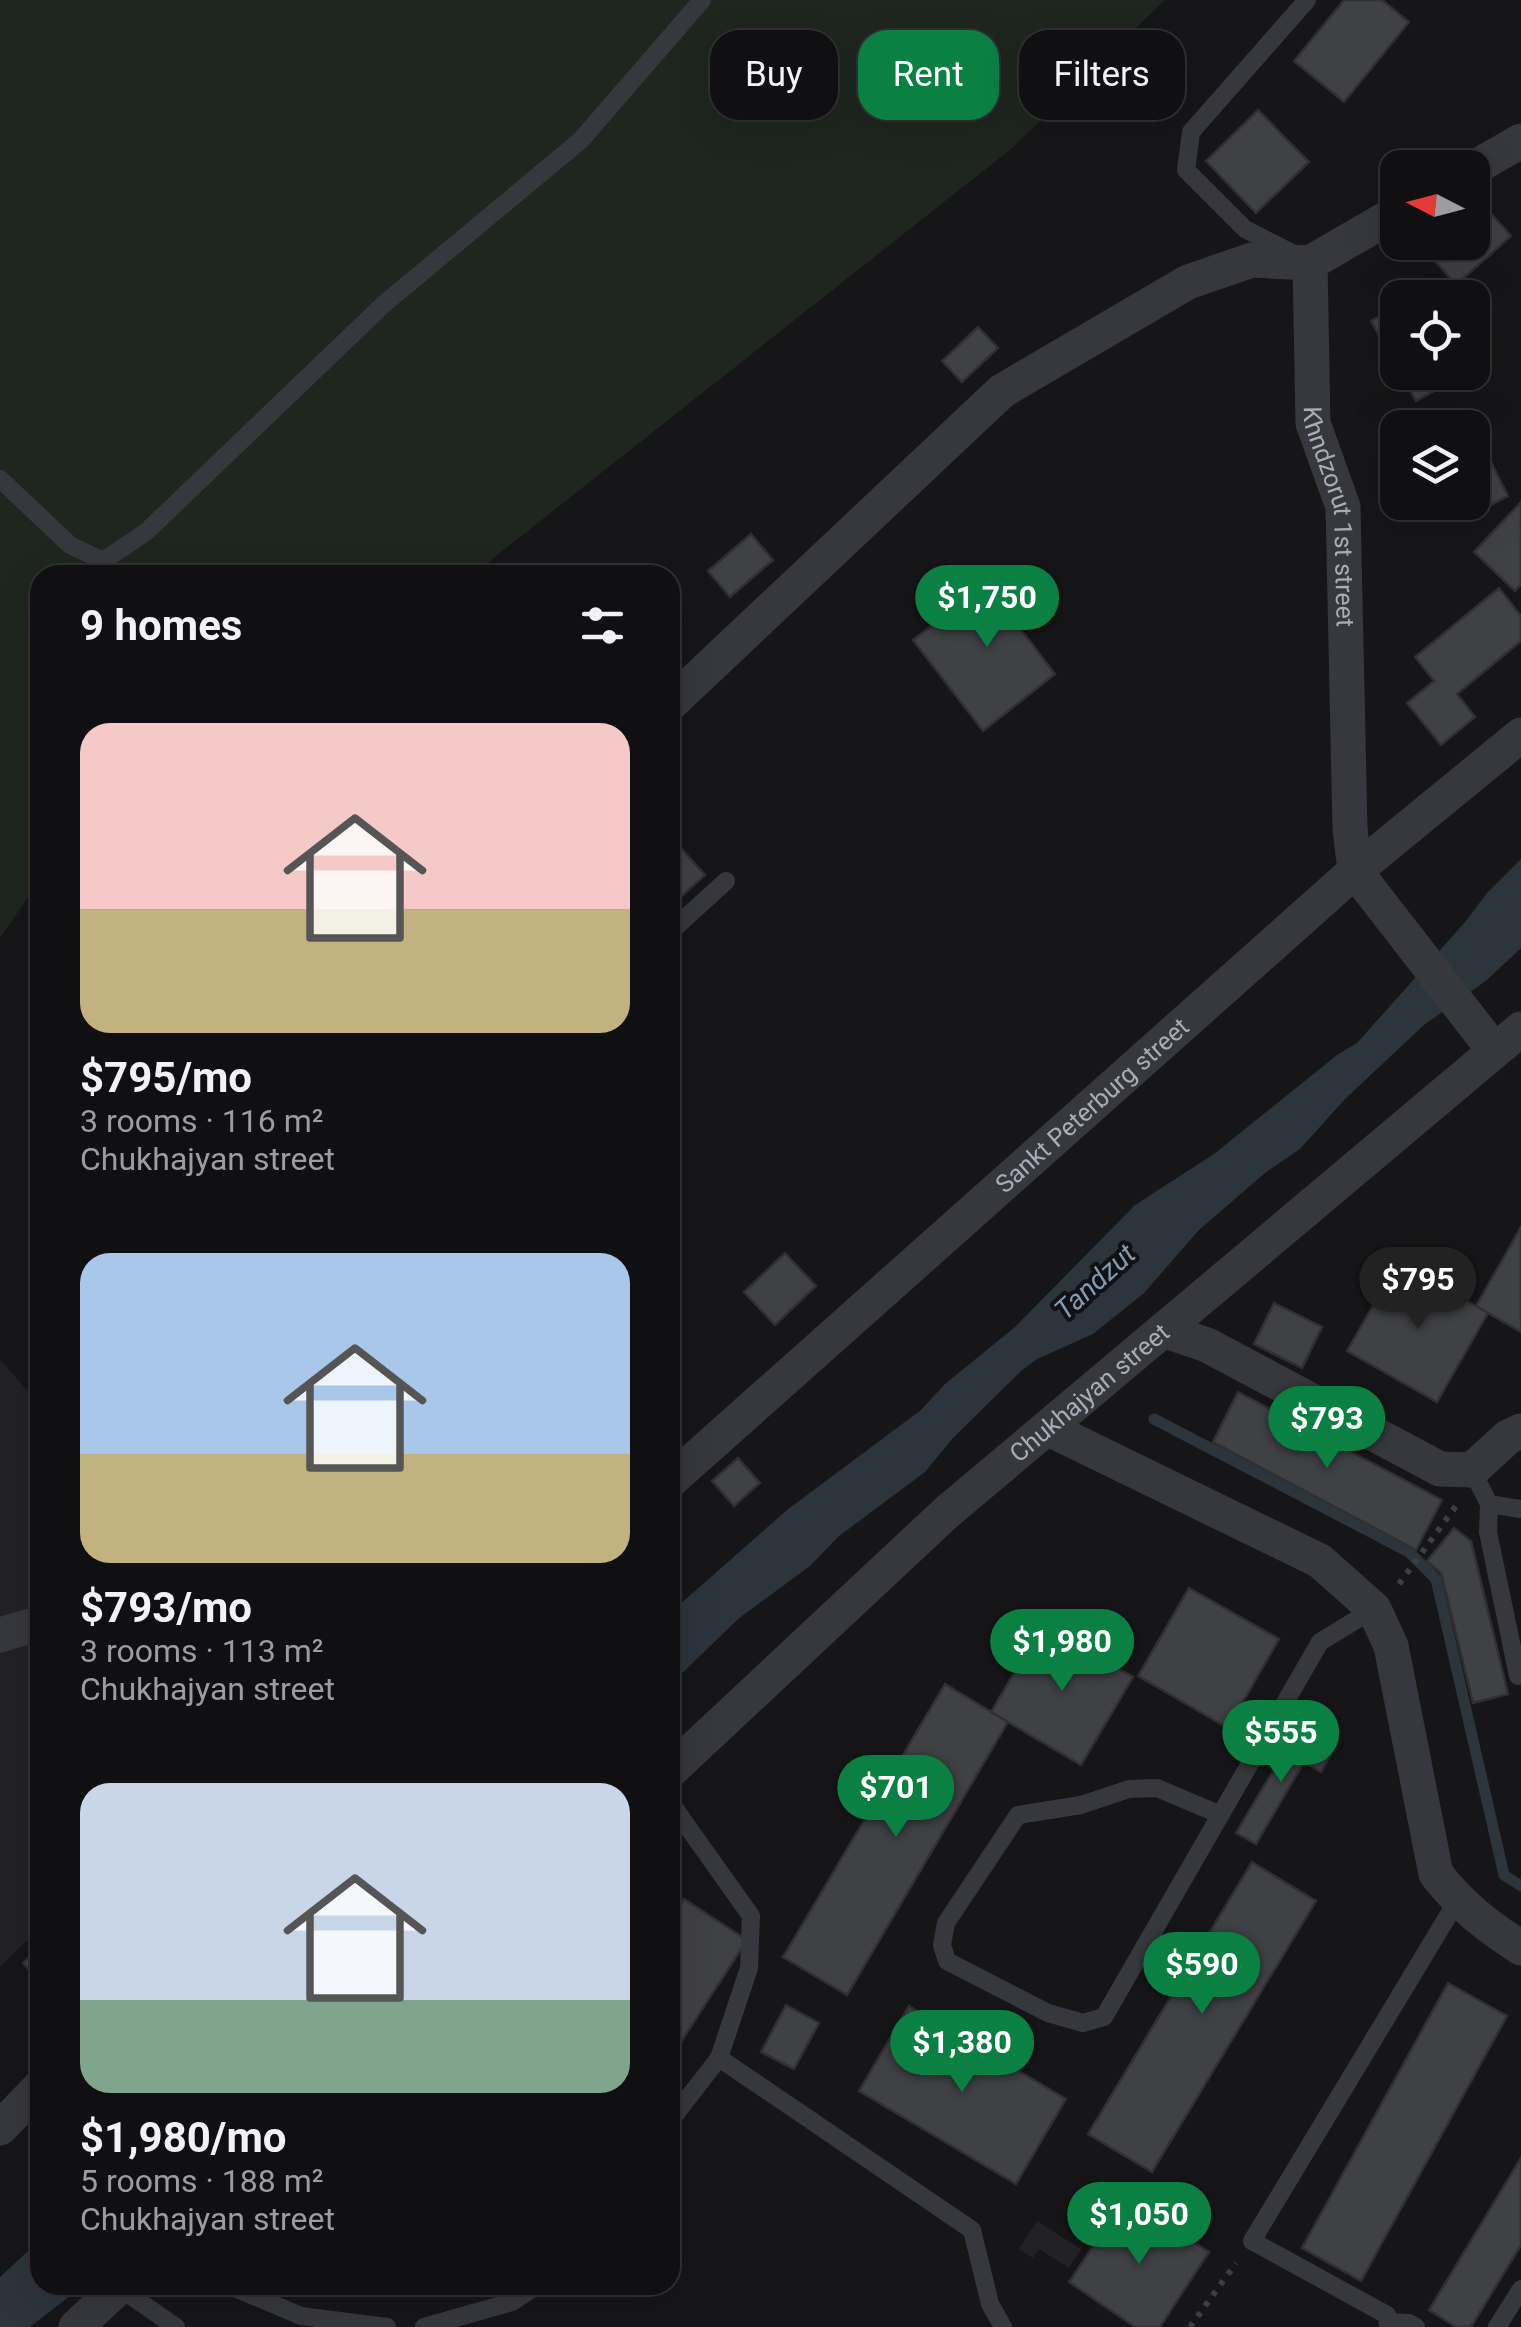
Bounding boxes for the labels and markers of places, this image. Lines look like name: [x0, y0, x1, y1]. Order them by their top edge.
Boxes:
pin: $1,750: [906, 565, 1068, 650]
pin: $795: [1359, 1247, 1477, 1332]
pin: $793: [1268, 1386, 1386, 1471]
pin: $1,980: [981, 1609, 1143, 1694]
pin: $555: [1222, 1700, 1340, 1785]
pin: $701: [837, 1755, 955, 1840]
pin: $590: [1143, 1932, 1261, 2017]
pin: $1,380: [881, 2010, 1043, 2095]
pin: $1,050: [1058, 2182, 1220, 2267]

